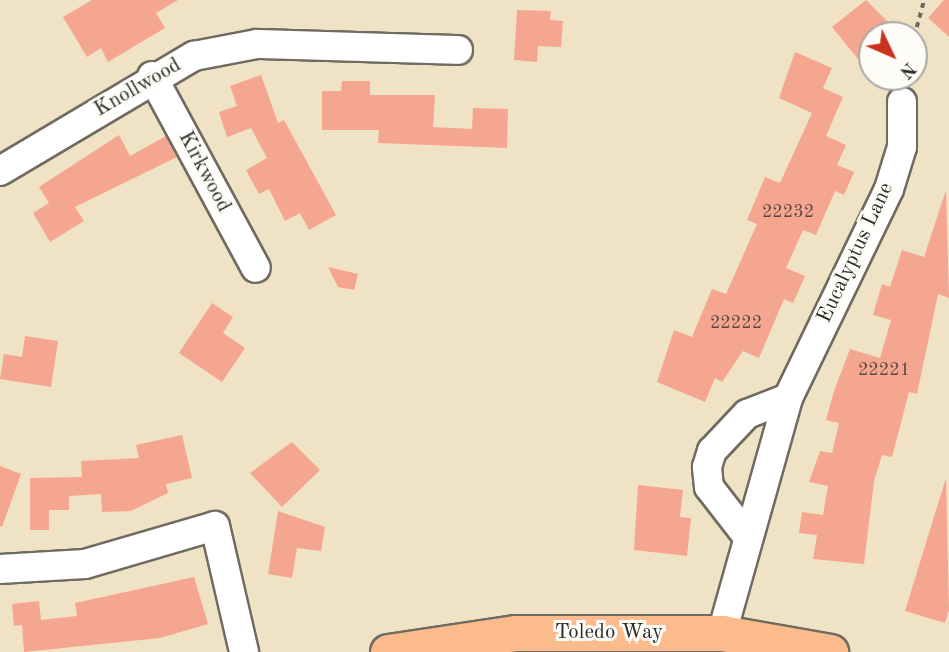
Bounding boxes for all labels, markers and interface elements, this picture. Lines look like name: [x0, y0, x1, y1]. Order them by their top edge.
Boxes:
north arrow: [858, 21, 928, 91]
street label: Knollwood: [90, 53, 186, 123]
text: N: [895, 58, 919, 81]
street label: Kirkwood: [172, 127, 236, 217]
street label: Eucalyptus Lane: [812, 179, 900, 327]
house number: 22232: [762, 201, 814, 223]
house number: 22222: [710, 312, 762, 334]
house number: 22221: [858, 359, 910, 381]
street label: Toledo Way: [555, 620, 663, 646]

